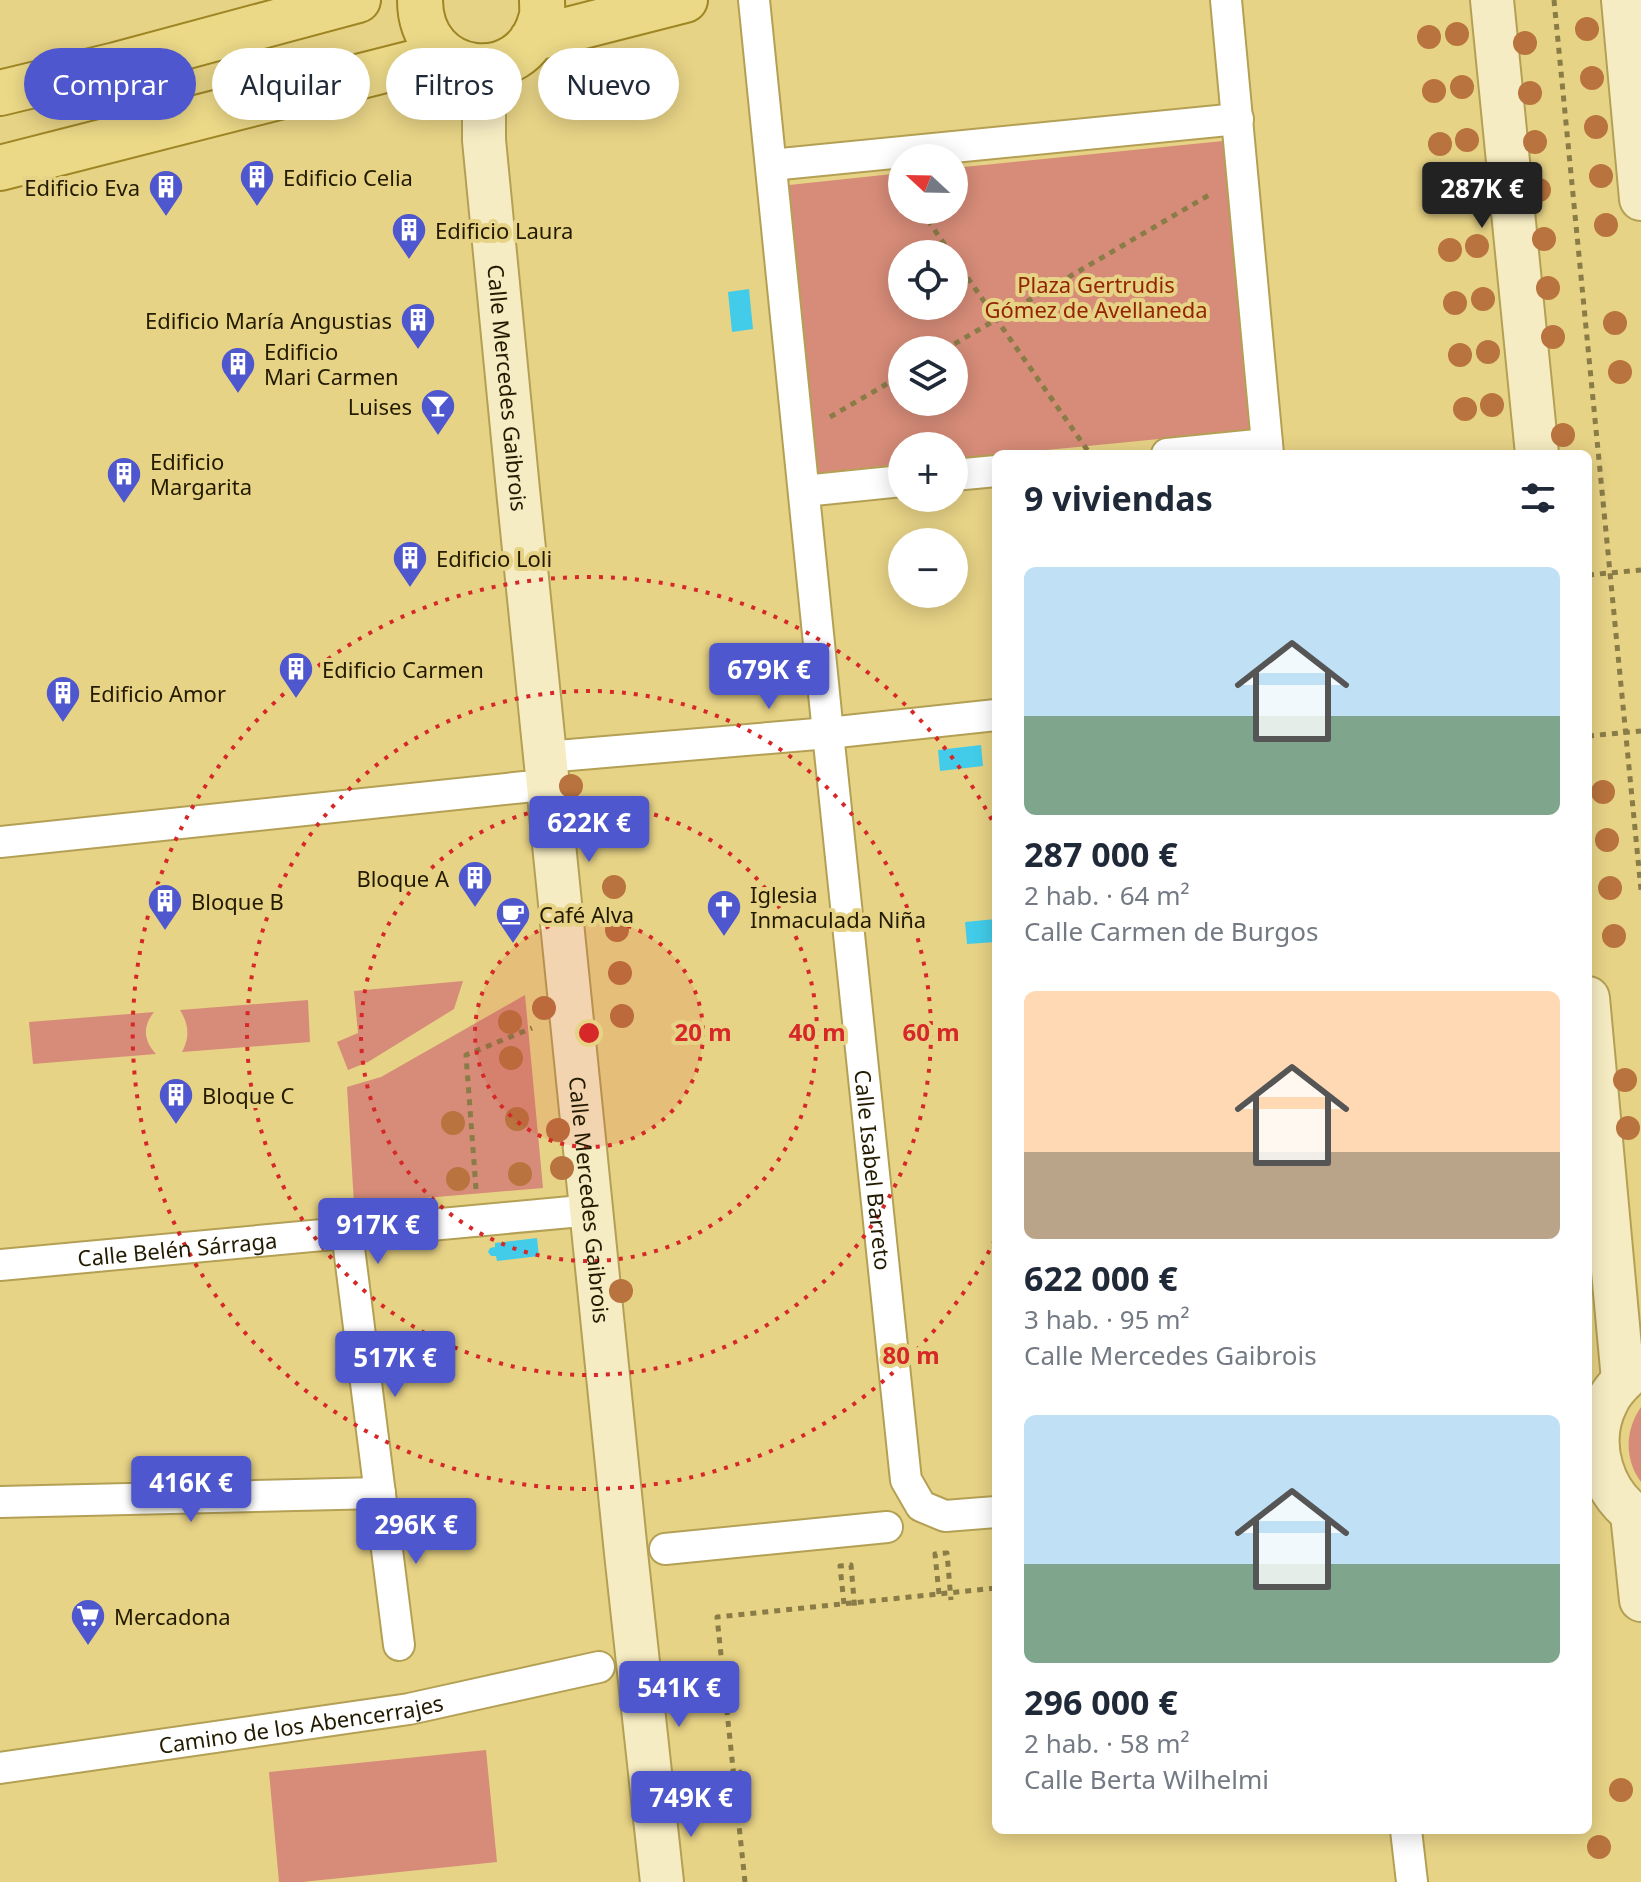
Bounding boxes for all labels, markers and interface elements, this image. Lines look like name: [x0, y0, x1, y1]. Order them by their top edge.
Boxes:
chip: Comprar: [24, 48, 196, 120]
chip: Alquilar: [212, 48, 370, 120]
chip: Filtros: [386, 48, 522, 120]
chip: Nuevo: [538, 48, 679, 120]
north arrow: [888, 144, 968, 224]
map controls: [888, 144, 968, 608]
building icon: Edificio Celia: [238, 158, 276, 208]
place label: Edificio Celia: [283, 162, 413, 192]
pin: 287K €: [1417, 162, 1547, 230]
building icon: Edificio Eva: [147, 168, 185, 218]
text: 287K €: [1440, 170, 1524, 206]
place label: Edificio Eva: [24, 172, 140, 202]
building icon: Edificio Laura: [390, 211, 428, 261]
place label: Edificio Laura: [435, 215, 573, 245]
button: locate: [888, 240, 968, 320]
street label: Calle Mercedes Gaibrois: [481, 263, 535, 513]
park label: Plaza Gertrudis Gómez de Avellaneda: [984, 269, 1208, 324]
building icon: Edificio María Angustias: [399, 301, 437, 351]
place label: Edificio María Angustias: [145, 305, 392, 335]
place label: Edificio Mari Carmen: [264, 336, 399, 391]
button: layers: [888, 336, 968, 416]
building icon: Edificio Mari Carmen: [219, 345, 257, 395]
bar icon: Luises: [419, 387, 457, 437]
place label: Luises: [348, 391, 412, 421]
button: +: [888, 432, 968, 512]
place label: Edificio Margarita: [150, 446, 252, 501]
building icon: Edificio Margarita: [105, 455, 143, 505]
text: 9 viviendas: [1024, 475, 1213, 521]
icon: filters: [1516, 476, 1560, 520]
button: −: [888, 528, 968, 608]
building icon: Edificio Loli: [391, 539, 429, 589]
place label: Edificio Loli: [436, 543, 552, 573]
icon: home: [1220, 619, 1364, 763]
pin: 679K €: [704, 643, 834, 711]
building icon: Edificio Carmen: [277, 650, 315, 700]
text: 679K €: [727, 651, 811, 687]
place label: Edificio Carmen: [322, 654, 484, 684]
building icon: Edificio Amor: [44, 674, 82, 724]
place label: Edificio Amor: [89, 678, 226, 708]
pin: 622K €: [524, 796, 654, 864]
text: 622K €: [547, 804, 631, 840]
text: 287 000 €: [1024, 831, 1178, 877]
building icon: Bloque A: [456, 859, 494, 909]
place label: Bloque A: [356, 863, 450, 893]
text: 2 hab. · 64 m²: [1024, 877, 1190, 913]
place label: Iglesia Inmaculada Niña: [750, 879, 926, 934]
building icon: Bloque B: [146, 882, 184, 932]
place label: Bloque B: [191, 886, 284, 916]
church icon: Iglesia Inmaculada Niña: [705, 888, 743, 938]
cafe icon: Café Alva: [494, 895, 532, 945]
place label: Café Alva: [539, 899, 634, 929]
text: Calle Carmen de Burgos: [1024, 913, 1318, 949]
text: 20 m: [674, 1015, 732, 1048]
text: 40 m: [788, 1015, 846, 1048]
text: 60 m: [902, 1015, 960, 1048]
centre of rings: [575, 1019, 603, 1047]
icon: home: [1220, 1043, 1364, 1187]
street label: Calle Isabel Barreto: [848, 1068, 899, 1272]
street label: Calle Mercedes Gaibrois: [563, 1075, 618, 1325]
building icon: Bloque C: [157, 1076, 195, 1126]
place label: Bloque C: [202, 1080, 295, 1110]
pin: 917K €: [313, 1198, 443, 1266]
text: 917K €: [336, 1206, 420, 1242]
street label: Calle Belén Sárraga: [76, 1224, 278, 1273]
text: 622 000 €: [1024, 1255, 1178, 1301]
text: 3 hab. · 95 m²: [1024, 1301, 1190, 1337]
pin: 517K €: [330, 1331, 460, 1399]
text: Calle Mercedes Gaibrois: [1024, 1337, 1317, 1373]
text: 80 m: [882, 1338, 940, 1371]
text: 517K €: [353, 1339, 437, 1375]
pin: 416K €: [126, 1456, 256, 1524]
text: 416K €: [149, 1464, 233, 1500]
icon: home: [1220, 1467, 1364, 1611]
pin: 296K €: [351, 1498, 481, 1566]
text: 296K €: [374, 1506, 458, 1542]
supermarket icon: Mercadona: [69, 1597, 107, 1647]
place label: Mercadona: [114, 1601, 231, 1631]
pin: 541K €: [614, 1661, 744, 1729]
text: 541K €: [637, 1669, 721, 1705]
text: 296 000 €: [1024, 1679, 1178, 1725]
street label: Camino de los Abencerrajes: [156, 1687, 446, 1760]
text: 2 hab. · 58 m²: [1024, 1725, 1190, 1761]
text: Calle Berta Wilhelmi: [1024, 1761, 1269, 1797]
pin: 749K €: [626, 1771, 756, 1839]
text: 749K €: [649, 1779, 733, 1815]

